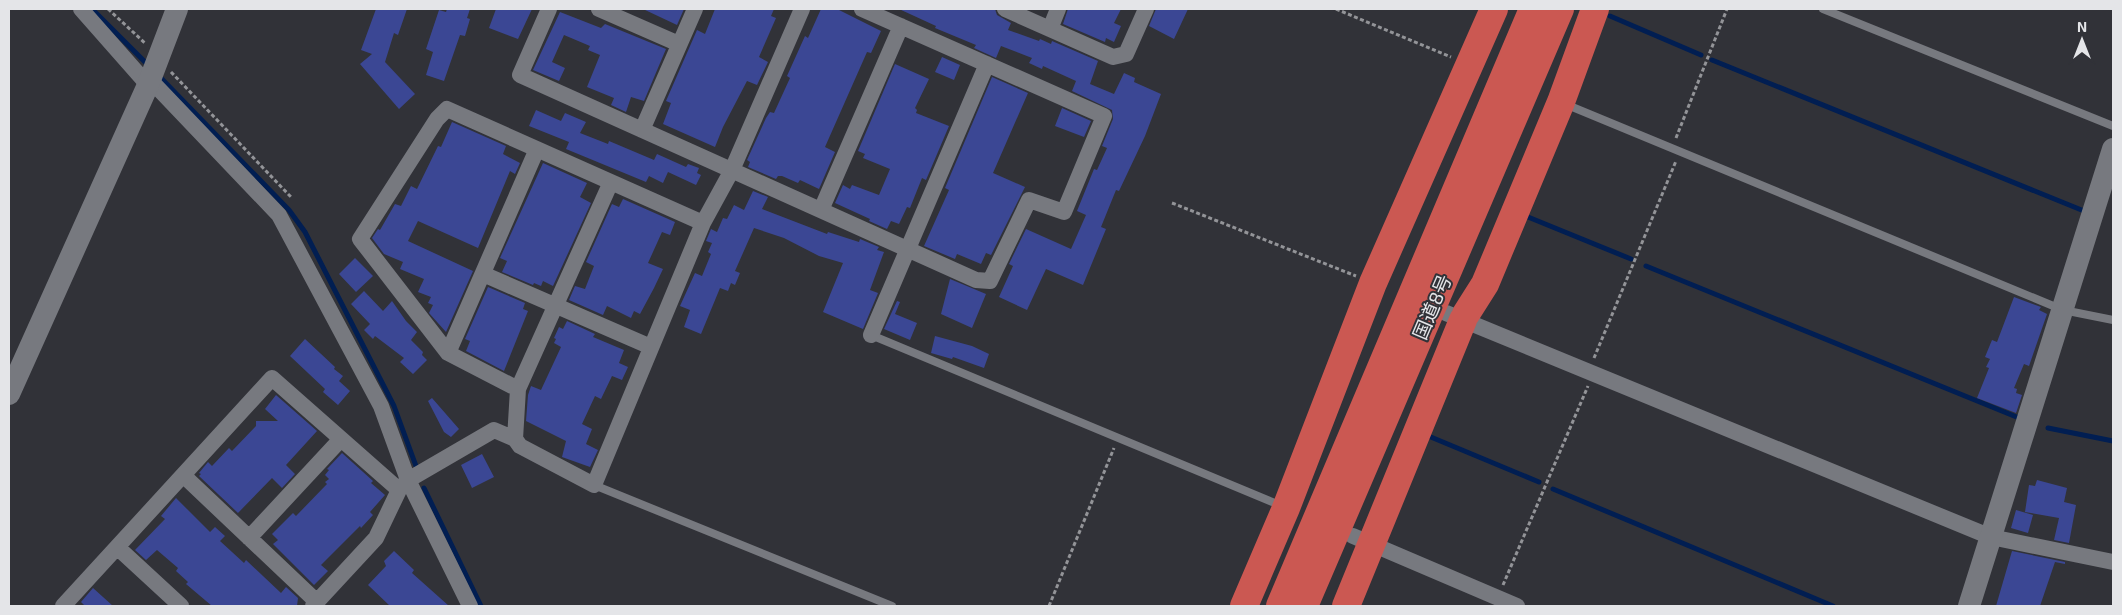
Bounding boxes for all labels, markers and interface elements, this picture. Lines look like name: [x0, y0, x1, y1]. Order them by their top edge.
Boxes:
north arrow: [2057, 15, 2107, 65]
text: N: [2077, 18, 2087, 35]
street label: 国道8号: [1408, 271, 1456, 343]

